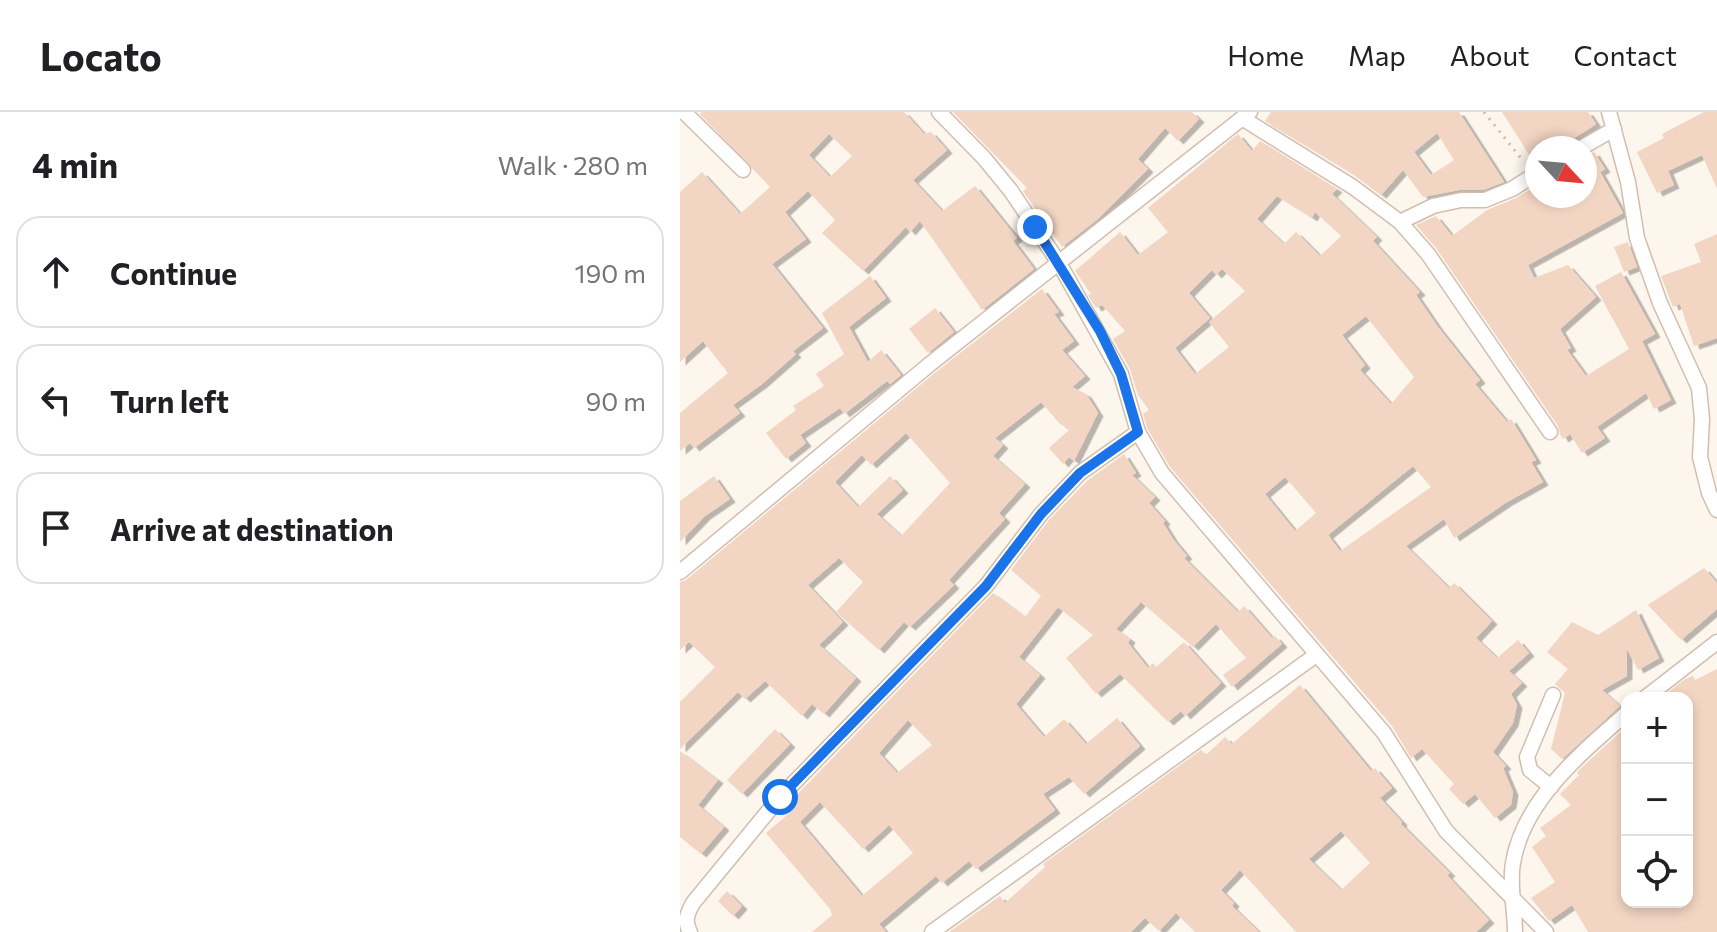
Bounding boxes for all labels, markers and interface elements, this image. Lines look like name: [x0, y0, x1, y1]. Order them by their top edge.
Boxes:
text: Locato: [40, 32, 162, 79]
text: Home: [1227, 38, 1304, 72]
text: Map: [1348, 38, 1406, 72]
text: About: [1450, 38, 1530, 72]
text: Contact: [1574, 38, 1677, 72]
north arrow: [1525, 136, 1597, 208]
text: 4 min: [32, 143, 118, 185]
text: Walk · 280 m: [498, 149, 648, 180]
route end: [1017, 209, 1053, 245]
icon: ahead: [34, 250, 78, 294]
text: Continue: [110, 254, 237, 291]
text: 190 m: [574, 257, 646, 288]
icon: left: [34, 378, 78, 422]
text: Turn left: [110, 382, 229, 419]
text: 90 m: [586, 385, 646, 416]
icon: arrive: [34, 506, 78, 550]
text: Arrive at destination: [110, 510, 394, 547]
map controls: [1621, 692, 1693, 908]
button: +: [1621, 692, 1693, 764]
button: −: [1621, 764, 1693, 836]
route start: [762, 779, 798, 815]
button: locate: [1621, 836, 1693, 908]

